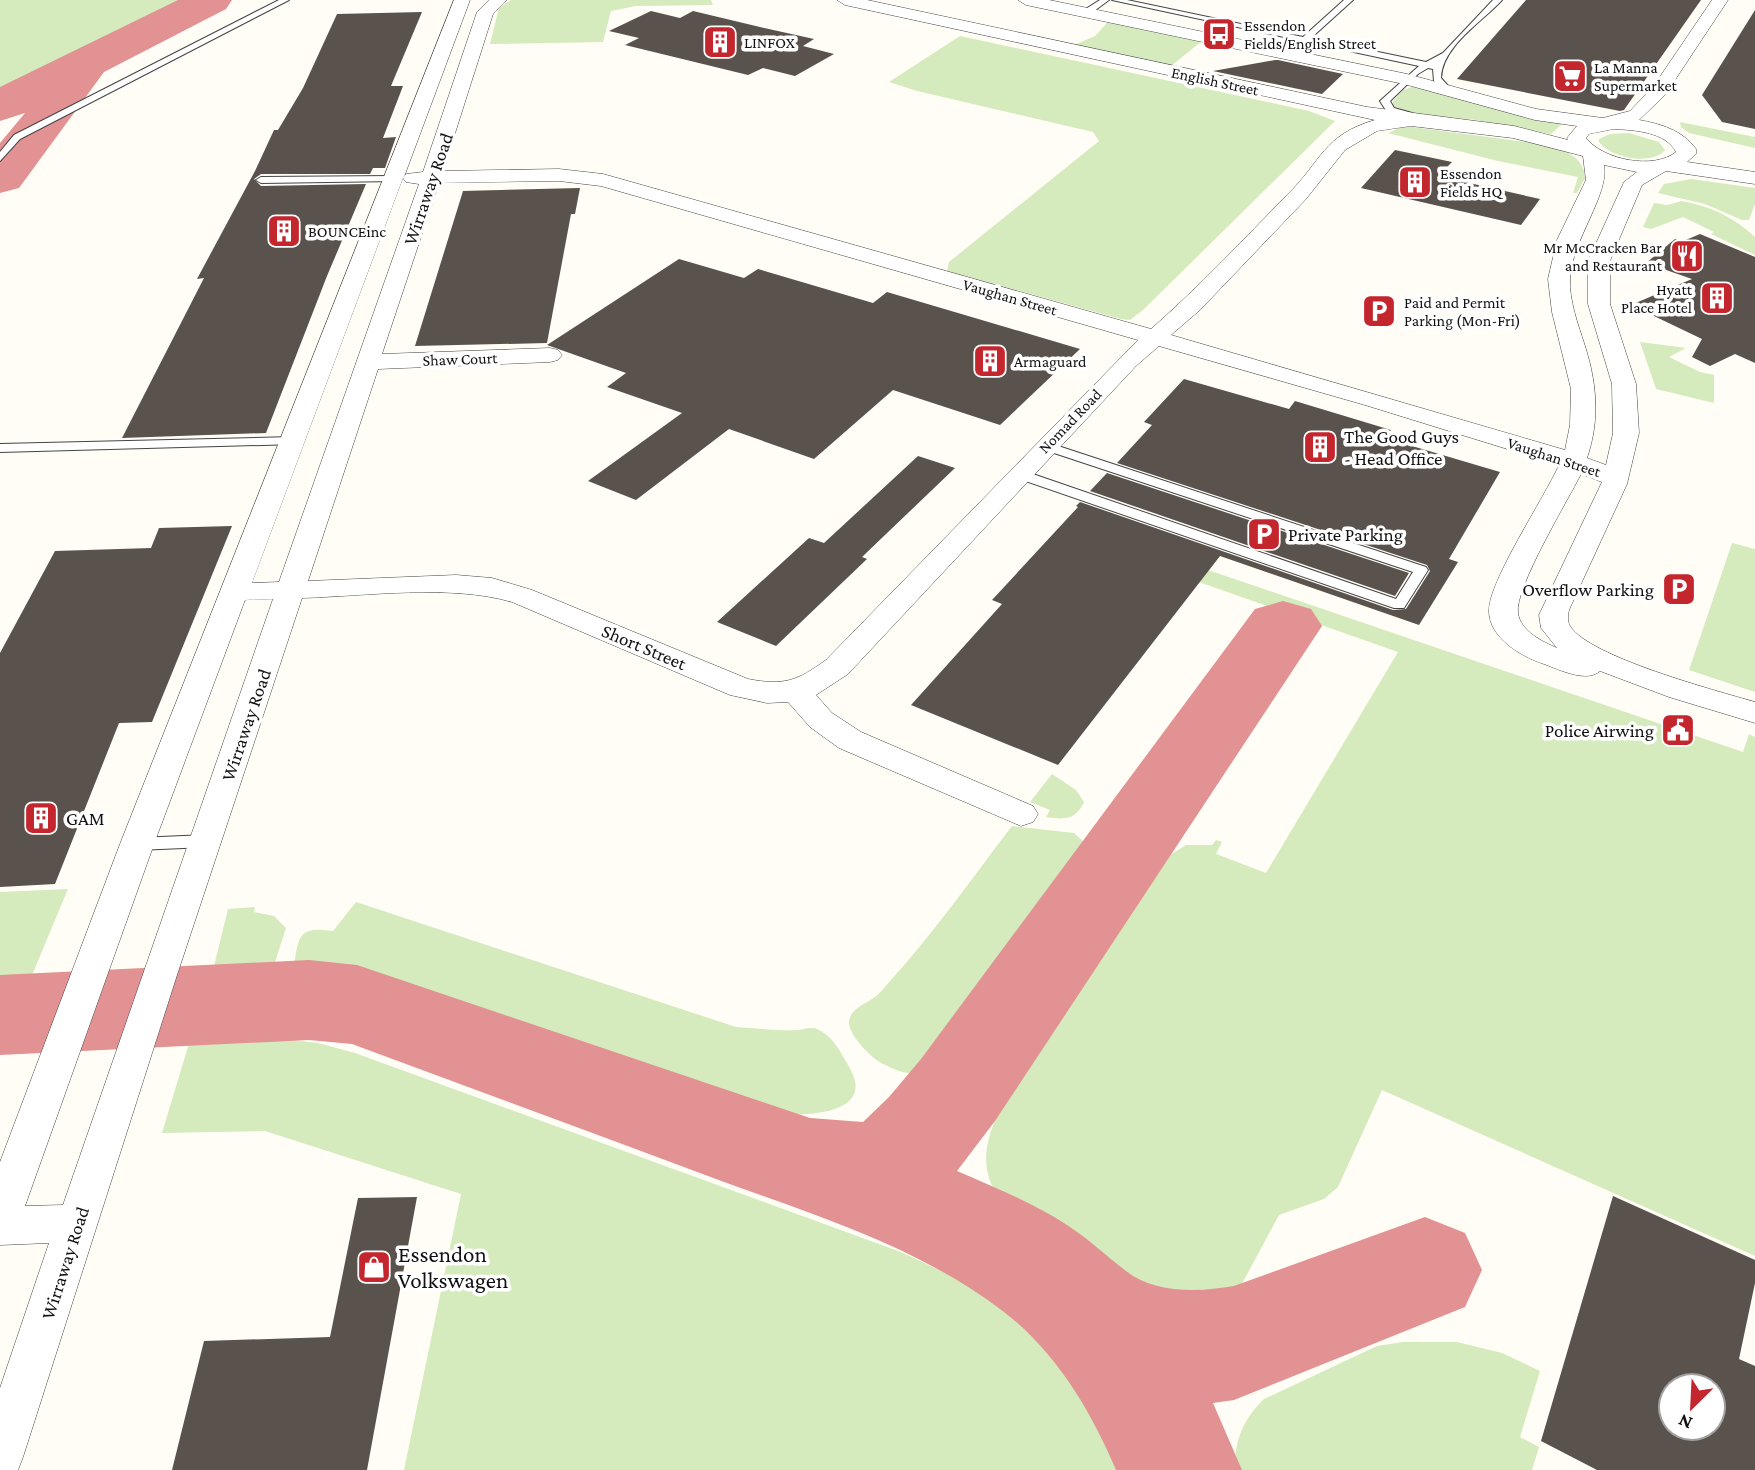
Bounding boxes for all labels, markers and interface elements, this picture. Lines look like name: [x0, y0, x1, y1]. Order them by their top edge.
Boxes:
bus stop icon: Essendon Fields/English Street: [1200, 15, 1238, 53]
place label: Essendon Fields/English Street: [1244, 17, 1377, 53]
building icon: LINFOX: [701, 23, 739, 61]
place label: LINFOX: [744, 34, 796, 51]
supermarket icon: La Manna Supermarket: [1551, 57, 1589, 95]
place label: La Manna Supermarket: [1594, 59, 1677, 95]
street label: English Street: [1170, 63, 1261, 100]
street label: Wirraway Road: [399, 130, 457, 248]
building icon: Essendon Fields HQ: [1396, 163, 1434, 201]
place label: Essendon Fields HQ: [1440, 165, 1503, 200]
building icon: BOUNCEinc: [265, 212, 303, 250]
place label: BOUNCEinc: [308, 223, 386, 240]
restaurant icon: Mr McCracken Bar and Restaurant: [1668, 237, 1706, 275]
place label: Mr McCracken Bar and Restaurant: [1543, 239, 1663, 274]
street label: Vaughan Street: [961, 275, 1060, 320]
building icon: Hyatt Place Hotel: [1698, 279, 1736, 317]
place label: Hyatt Place Hotel: [1621, 281, 1693, 316]
parking icon: Paid and Permit Parking (Mon-Fri): [1360, 292, 1398, 330]
place label: Paid and Permit Parking (Mon-Fri): [1404, 294, 1521, 330]
building icon: Armaguard: [971, 342, 1009, 380]
street label: Shaw Court: [422, 349, 498, 369]
place label: Armaguard: [1014, 353, 1087, 371]
street label: Nomad Road: [1035, 385, 1105, 457]
place label: The Good Guys - Head Office: [1344, 426, 1459, 469]
building icon: The Good Guys - Head Office: [1301, 428, 1339, 466]
street label: Vaughan Street: [1505, 434, 1603, 481]
parking icon: Private Parking: [1245, 515, 1283, 553]
place label: Private Parking: [1288, 524, 1403, 545]
parking icon: Overflow Parking: [1660, 570, 1698, 608]
place label: Overflow Parking: [1522, 579, 1654, 600]
street label: Short Street: [599, 620, 690, 674]
street label: Wirraway Road: [217, 666, 275, 784]
public building icon: Police Airwing: [1659, 711, 1697, 749]
place label: Police Airwing: [1545, 720, 1654, 741]
building icon: GAM: [22, 799, 60, 837]
place label: GAM: [66, 808, 105, 829]
street label: Wirraway Road: [37, 1204, 93, 1322]
place label: Essendon Volkswagen: [398, 1241, 508, 1293]
shop icon: Essendon Volkswagen: [355, 1248, 393, 1286]
north arrow: [1657, 1372, 1727, 1442]
text: N: [1675, 1410, 1695, 1434]

